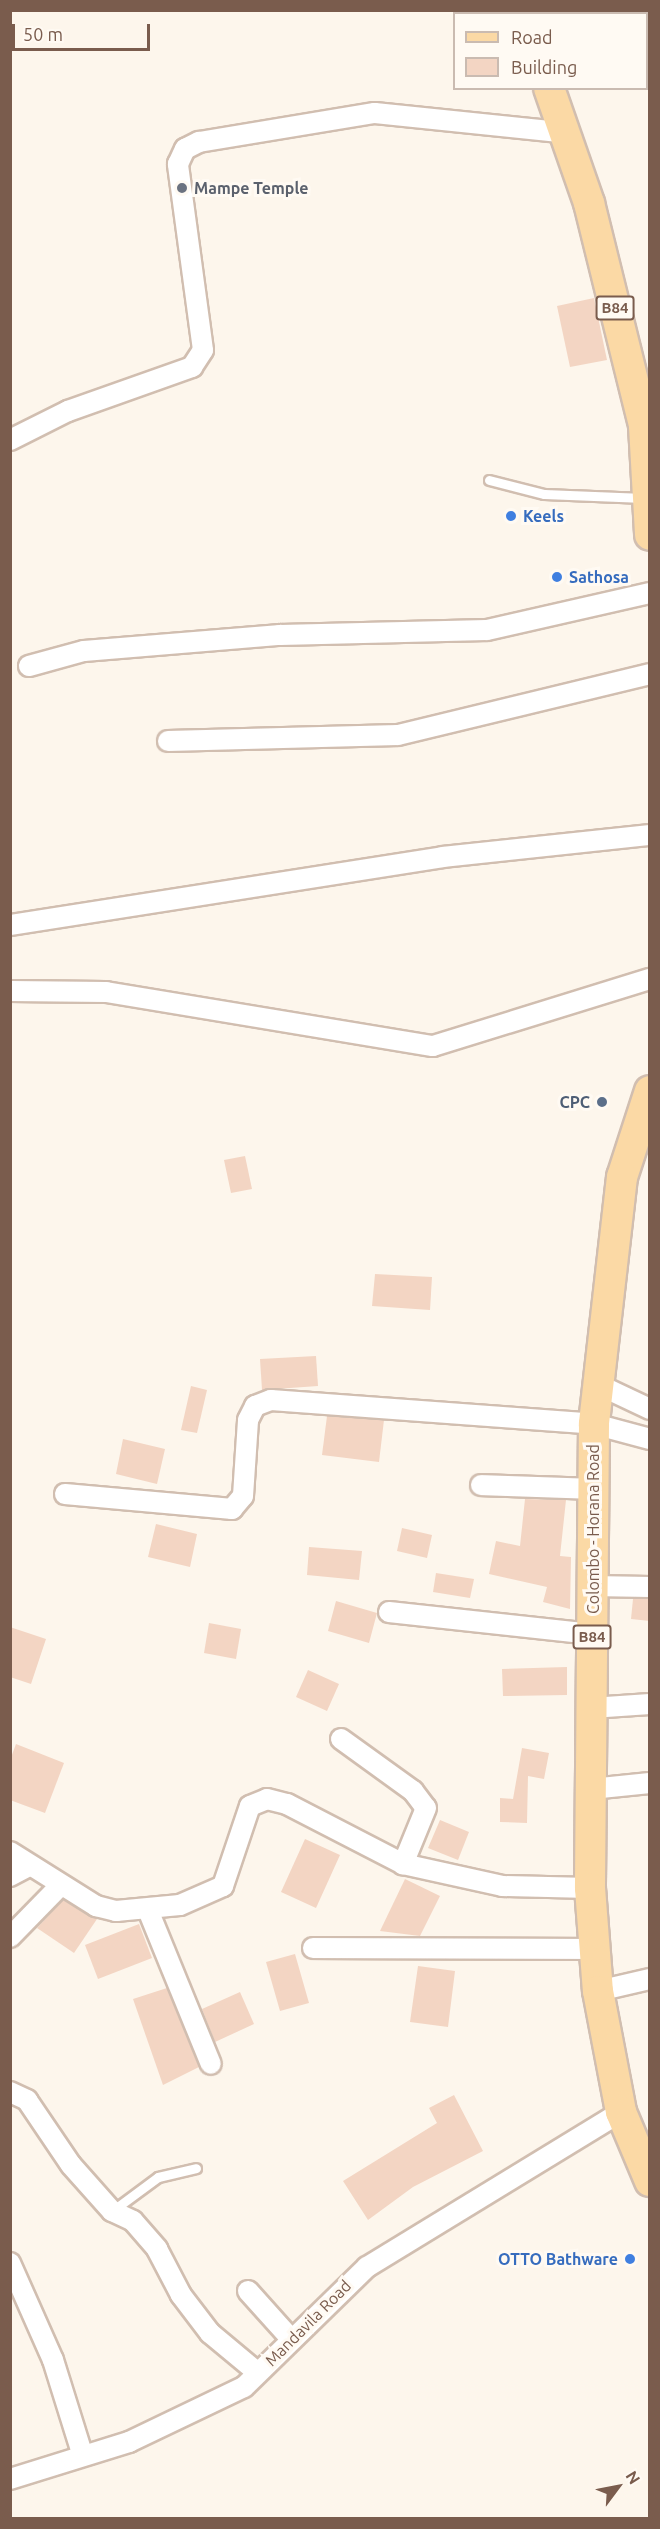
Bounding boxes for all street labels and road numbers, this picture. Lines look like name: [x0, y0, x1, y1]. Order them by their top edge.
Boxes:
road number: B84: [596, 296, 634, 320]
street label: Colombo - Horana Road: [583, 1444, 603, 1614]
road number: B84: [572, 1625, 612, 1649]
street label: Mandavila Road: [261, 2276, 355, 2370]

